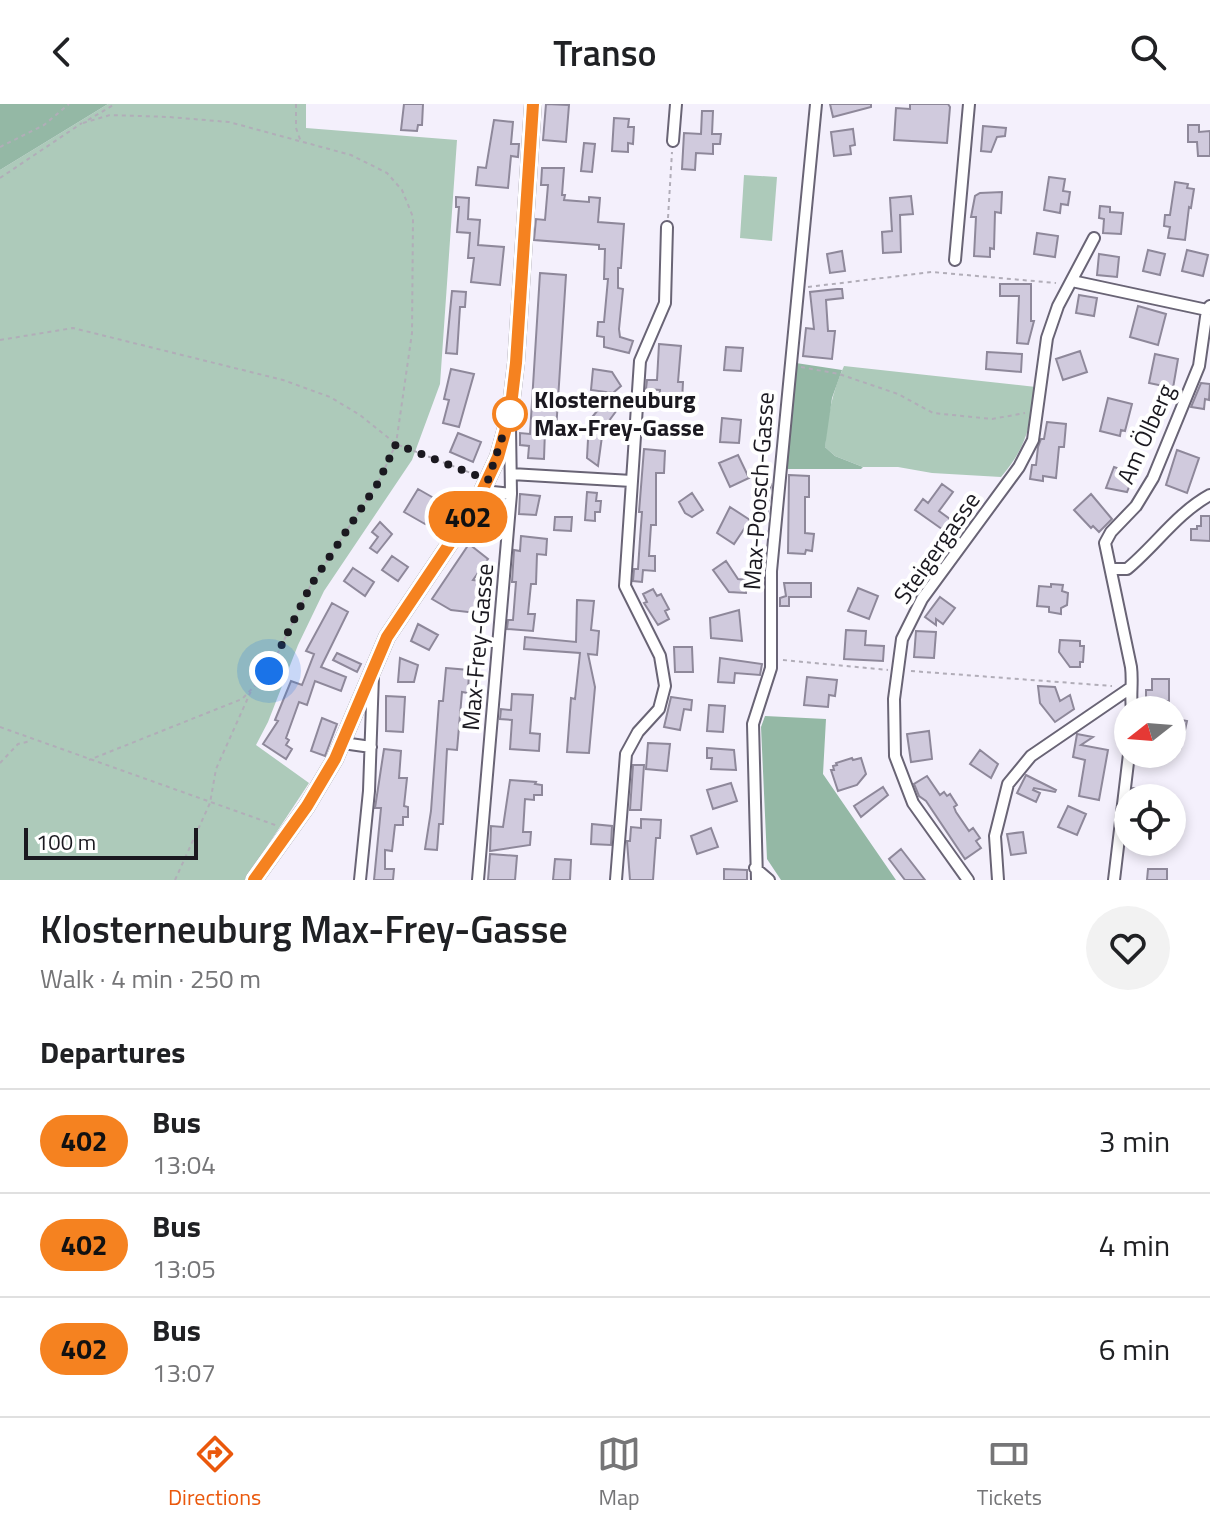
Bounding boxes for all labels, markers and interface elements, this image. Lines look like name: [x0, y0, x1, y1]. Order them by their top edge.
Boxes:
text: Transo: [553, 25, 657, 80]
icon: back: [40, 30, 84, 74]
icon: search: [1126, 30, 1170, 74]
street label: Am Ölberg: [1107, 378, 1183, 489]
place label: Klosterneuburg Max-Frey-Gasse: [534, 381, 704, 445]
street label: Max-Poosch-Gasse: [733, 391, 783, 591]
marker: Klosterneuburg Max-Frey-Gasse: [493, 397, 527, 431]
street label: Steigergasse: [884, 484, 988, 611]
line badge: 402: [422, 491, 514, 543]
text: 402: [444, 495, 492, 538]
street label: Max-Frey-Gasse: [452, 562, 502, 732]
your location: [249, 651, 289, 691]
north arrow: [1114, 696, 1186, 768]
map controls: [1114, 696, 1186, 856]
button: locate: [1114, 784, 1186, 856]
scale bar: [24, 824, 198, 860]
text: 100 m: [36, 825, 96, 859]
text: Klosterneuburg Max-Frey-Gasse: [40, 900, 568, 958]
button: heart: [1086, 906, 1170, 990]
text: Walk · 4 min · 250 m: [40, 959, 261, 998]
text: Departures: [40, 1029, 185, 1075]
text: Bus: [152, 1099, 201, 1145]
text: 3 min: [1099, 1118, 1170, 1164]
text: 402: [60, 1119, 108, 1162]
text: 13:04: [152, 1145, 216, 1184]
text: Bus: [152, 1203, 201, 1249]
text: 4 min: [1099, 1222, 1170, 1268]
text: 402: [60, 1223, 108, 1266]
text: 13:05: [152, 1249, 216, 1288]
text: Bus: [152, 1307, 201, 1353]
text: 6 min: [1099, 1326, 1170, 1372]
text: 402: [60, 1327, 108, 1370]
text: 13:07: [152, 1353, 216, 1392]
tab: Directions: [168, 1432, 261, 1514]
tab: Map: [597, 1432, 641, 1514]
tab: Tickets: [977, 1432, 1042, 1514]

